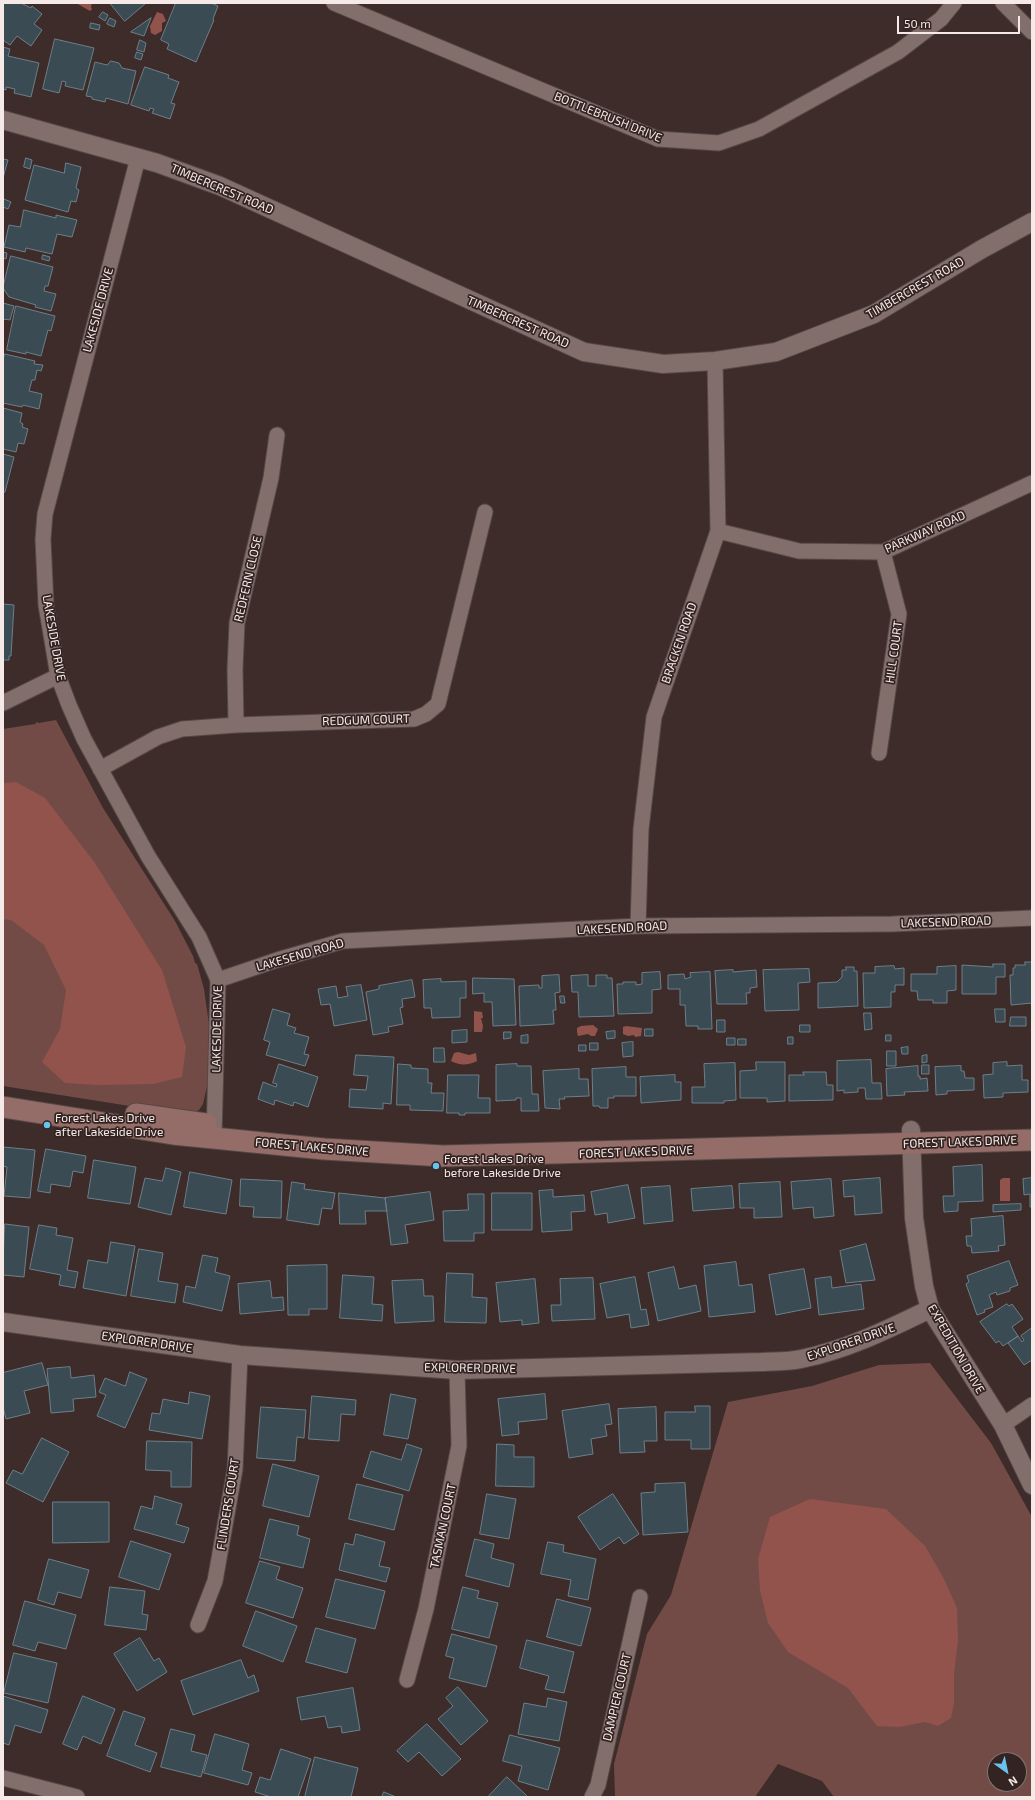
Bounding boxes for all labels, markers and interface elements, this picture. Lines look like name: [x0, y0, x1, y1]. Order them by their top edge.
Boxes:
scale bar: [899, 8, 1022, 34]
text: 50 m: [904, 16, 931, 30]
street label: BOTTLEBRUSH DRIVE: [552, 89, 664, 145]
street label: TIMBERCREST ROAD: [168, 161, 276, 217]
street label: TIMBERCREST ROAD: [864, 254, 966, 322]
street label: LAKESIDE DRIVE: [80, 266, 116, 354]
street label: TIMBERCREST ROAD: [465, 293, 571, 351]
street label: PARKWAY ROAD: [882, 508, 968, 556]
street label: REDFERN CLOSE: [231, 534, 265, 624]
street label: LAKESIDE DRIVE: [39, 594, 69, 682]
street label: BRACKEN ROAD: [658, 601, 700, 685]
street label: HILL COURT: [882, 620, 906, 684]
street label: REDGUM COURT: [322, 711, 410, 729]
street label: LAKESEND ROAD: [900, 913, 992, 931]
street label: LAKESEND ROAD: [576, 918, 668, 938]
street label: LAKESEND ROAD: [254, 936, 346, 974]
street label: LAKESIDE DRIVE: [209, 985, 225, 1073]
place label: Forest Lakes Drive after Lakeside Drive: [55, 1111, 163, 1139]
marker: Forest Lakes Drive after Lakeside Drive: [42, 1120, 52, 1130]
street label: FOREST LAKES DRIVE: [903, 1133, 1017, 1151]
street label: FOREST LAKES DRIVE: [254, 1135, 370, 1159]
street label: FOREST LAKES DRIVE: [579, 1143, 693, 1161]
place label: Forest Lakes Drive before Lakeside Drive: [444, 1152, 561, 1180]
marker: Forest Lakes Drive before Lakeside Drive: [431, 1161, 441, 1171]
street label: EXPEDITION DRIVE: [925, 1302, 987, 1396]
street label: EXPLORER DRIVE: [805, 1320, 897, 1364]
street label: EXPLORER DRIVE: [100, 1328, 194, 1356]
street label: EXPLORER DRIVE: [424, 1360, 516, 1376]
street label: FLINDERS COURT: [214, 1457, 242, 1551]
street label: TASMAN COURT: [427, 1482, 459, 1570]
street label: DAMPIER COURT: [600, 1652, 634, 1742]
north arrow: [987, 1752, 1027, 1792]
text: N: [1006, 1774, 1020, 1789]

